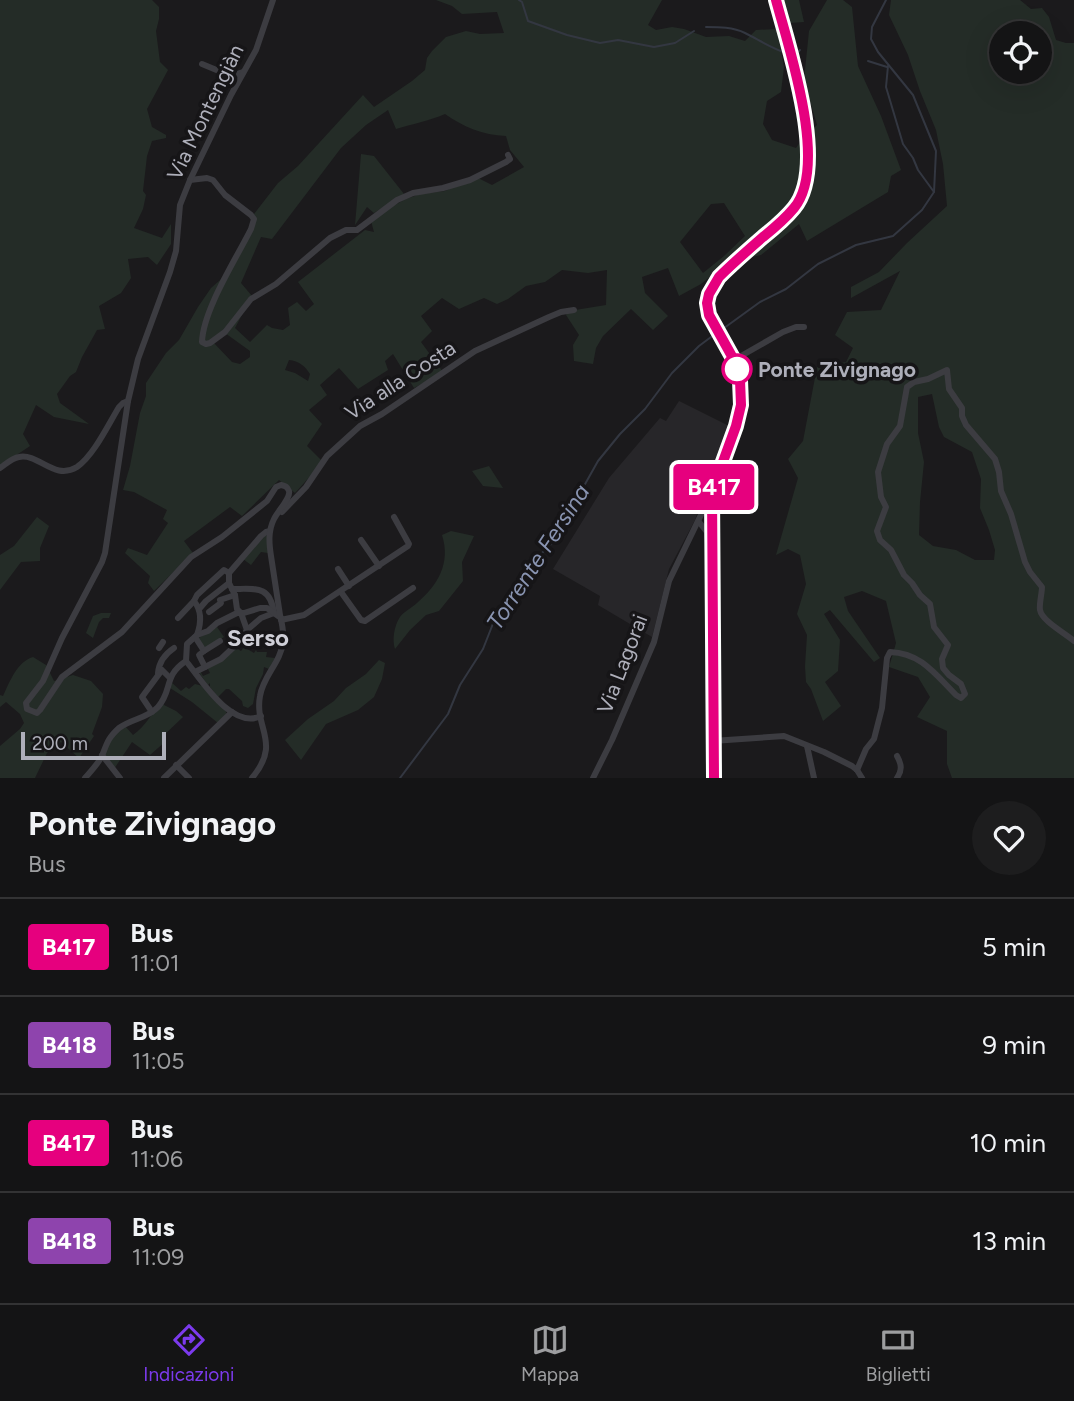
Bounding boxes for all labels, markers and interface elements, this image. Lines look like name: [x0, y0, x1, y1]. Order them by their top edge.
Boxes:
map controls: [989, 21, 1052, 84]
button: locate: [989, 21, 1052, 84]
street label: Via Montengiàn: [161, 40, 249, 184]
street label: Via alla Costa: [340, 335, 460, 425]
marker: Ponte Zivignago: [722, 354, 752, 384]
place label: Ponte Zivignago: [758, 357, 916, 382]
line badge: B417: [665, 464, 763, 510]
text: B417: [687, 472, 741, 501]
water label: Torrente Fersina: [480, 479, 596, 635]
street label: Via Lagorai: [592, 611, 652, 717]
district label: Serso: [227, 623, 289, 652]
scale bar: [21, 729, 166, 761]
text: 200 m: [32, 732, 88, 755]
button: heart: [972, 801, 1046, 875]
text: Ponte Zivignago: [28, 804, 276, 843]
text: Bus: [28, 850, 66, 878]
text: Bus: [130, 917, 173, 949]
text: 5 min: [982, 931, 1046, 963]
text: B417: [42, 932, 95, 961]
text: 11:01: [130, 949, 179, 977]
text: Bus: [132, 1015, 175, 1047]
text: 9 min: [982, 1029, 1046, 1061]
text: B418: [42, 1030, 97, 1059]
text: 11:05: [132, 1047, 185, 1075]
text: Bus: [130, 1113, 173, 1145]
text: 10 min: [970, 1127, 1046, 1159]
text: B417: [42, 1128, 95, 1157]
text: 11:06: [130, 1145, 183, 1173]
text: Bus: [132, 1211, 175, 1243]
text: 13 min: [972, 1225, 1046, 1257]
text: B418: [42, 1226, 97, 1255]
text: 11:09: [132, 1243, 184, 1271]
tab: Indicazioni: [143, 1321, 234, 1386]
tab: Mappa: [521, 1321, 579, 1386]
tab: Biglietti: [866, 1321, 931, 1386]

